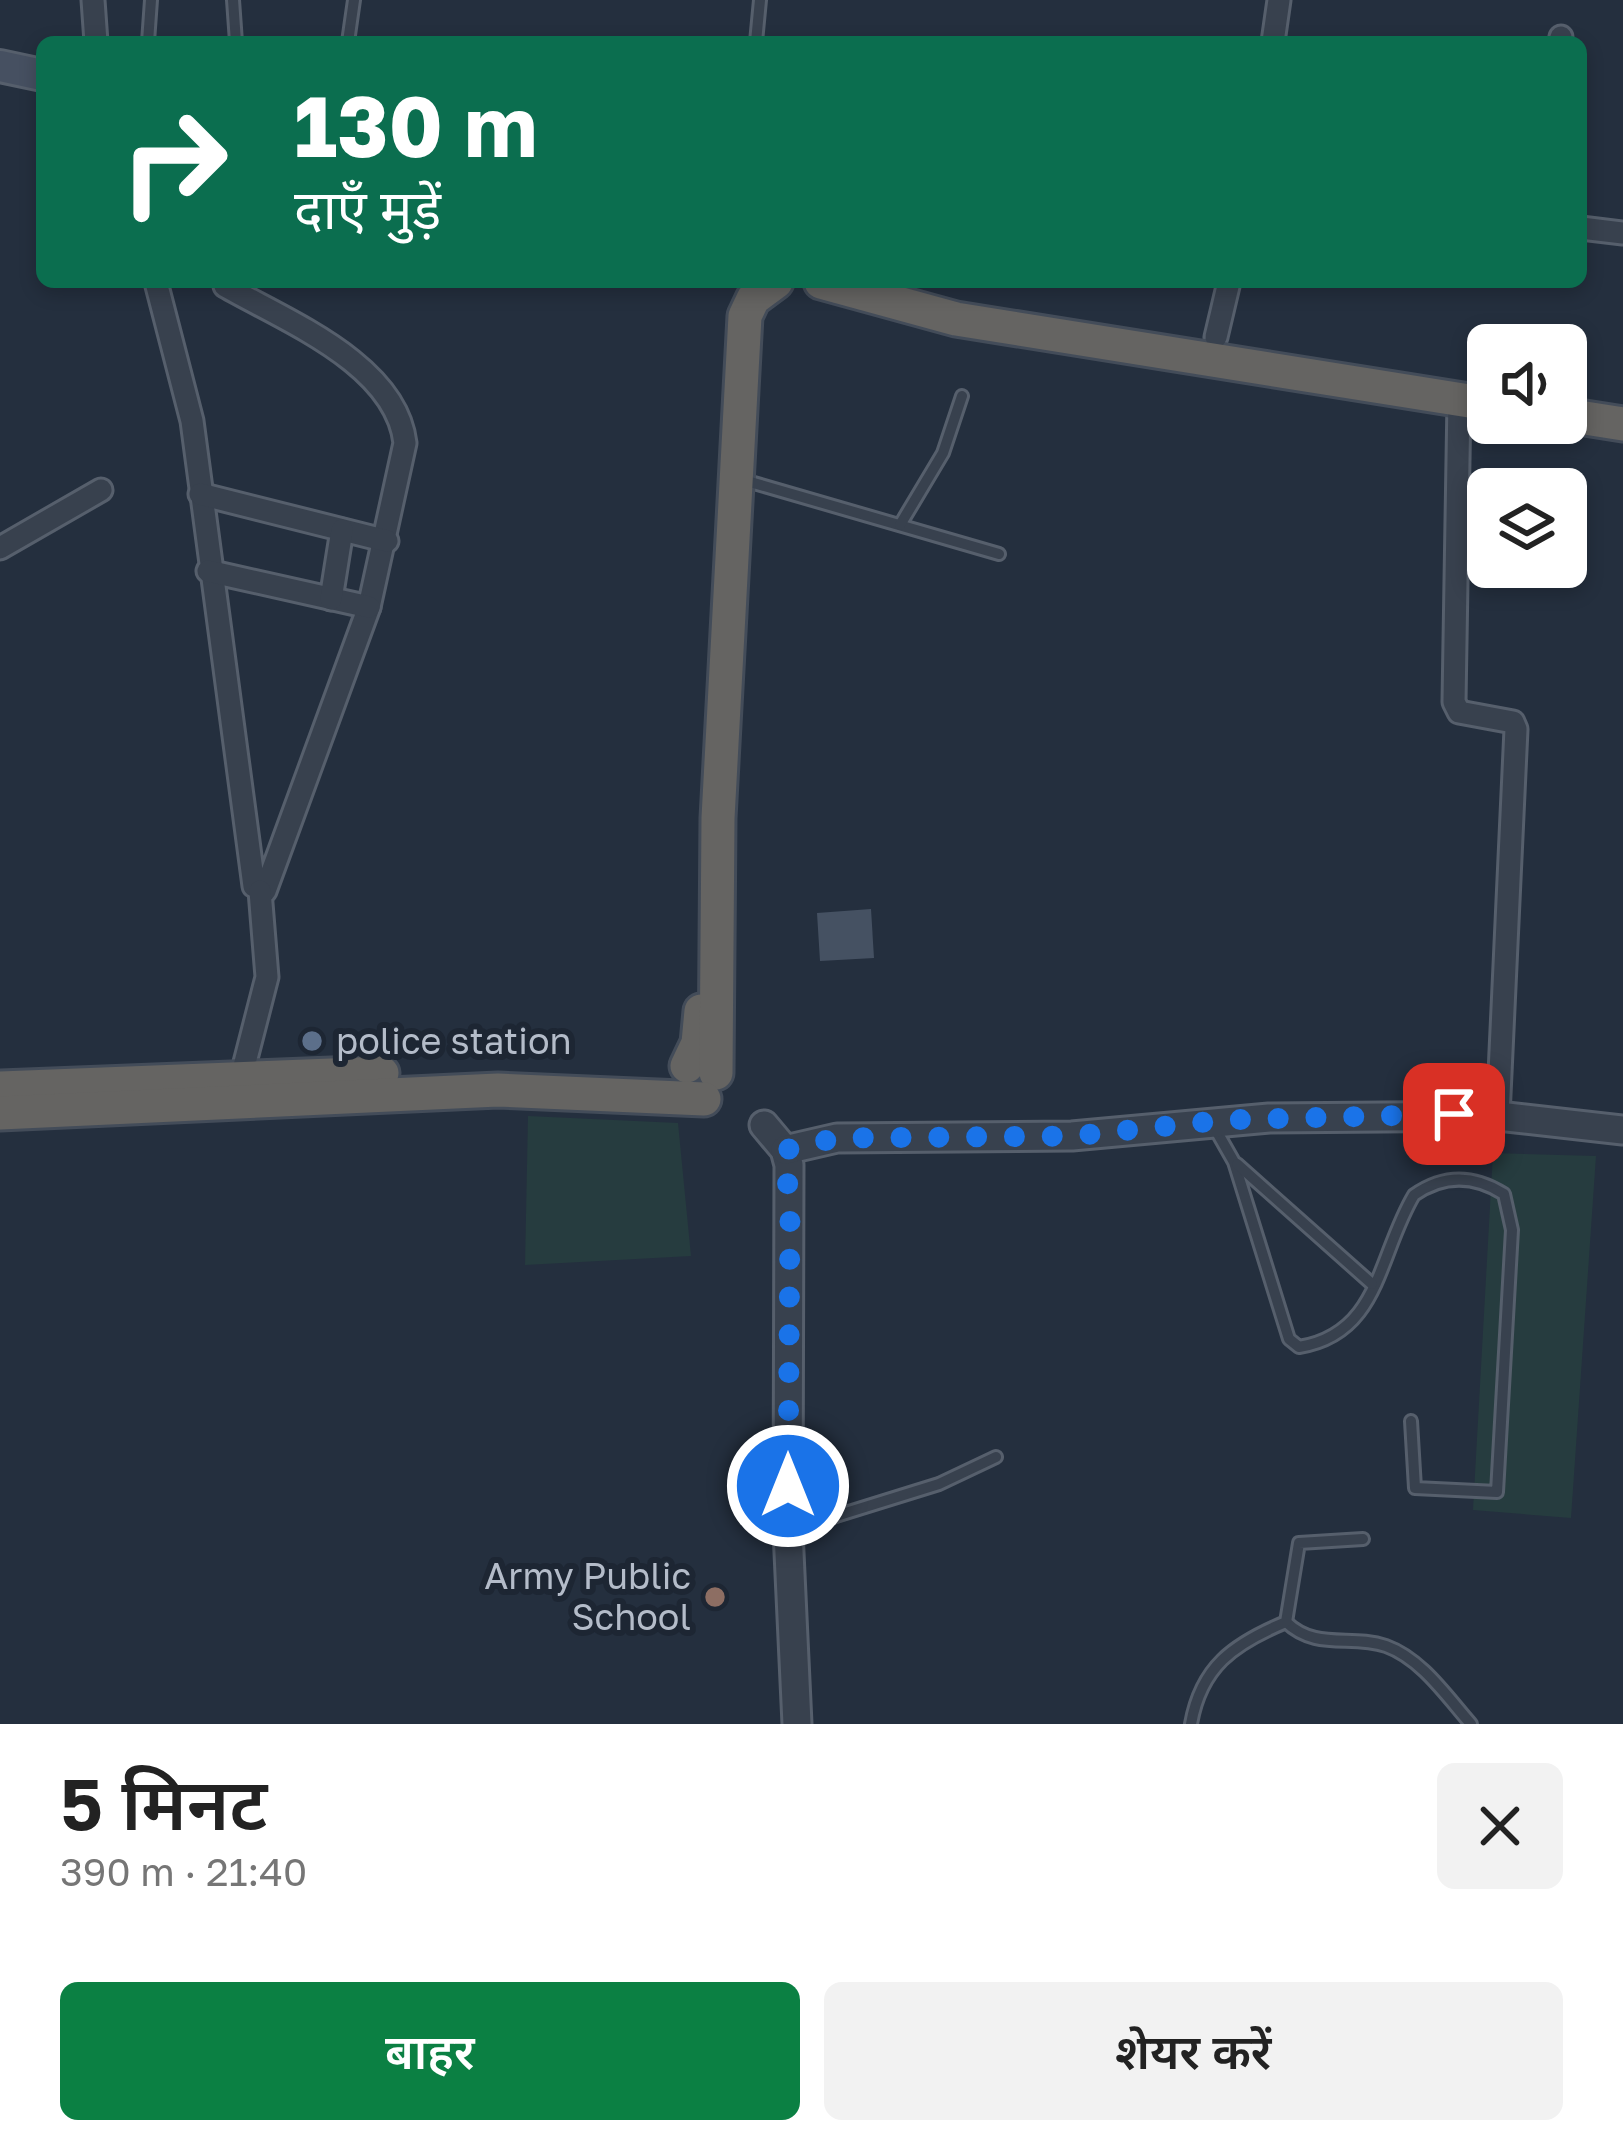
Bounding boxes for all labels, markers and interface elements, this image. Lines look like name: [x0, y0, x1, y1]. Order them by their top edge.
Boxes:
text: 130 m: [294, 75, 538, 175]
icon: right: [96, 84, 252, 240]
text: दाएँ मुड़ें: [294, 176, 441, 241]
map controls: [1467, 324, 1587, 588]
button: sound: [1467, 324, 1587, 444]
button: layers: [1467, 468, 1587, 588]
place label: police station: [336, 1019, 572, 1062]
marker: police station: [299, 1028, 325, 1054]
pin: [1403, 1063, 1505, 1165]
icon: arrive: [1421, 1081, 1487, 1147]
position arrow: [725, 1423, 851, 1549]
place label: Army Public School: [484, 1554, 691, 1638]
marker: Army Public School: [702, 1584, 728, 1610]
text: 5 मिनट: [60, 1759, 267, 1846]
button: close: [1437, 1763, 1563, 1889]
text: 390 m · 21:40: [60, 1848, 307, 1895]
button: बाहर: [60, 1982, 800, 2120]
button: शेयर करें: [824, 1982, 1563, 2120]

